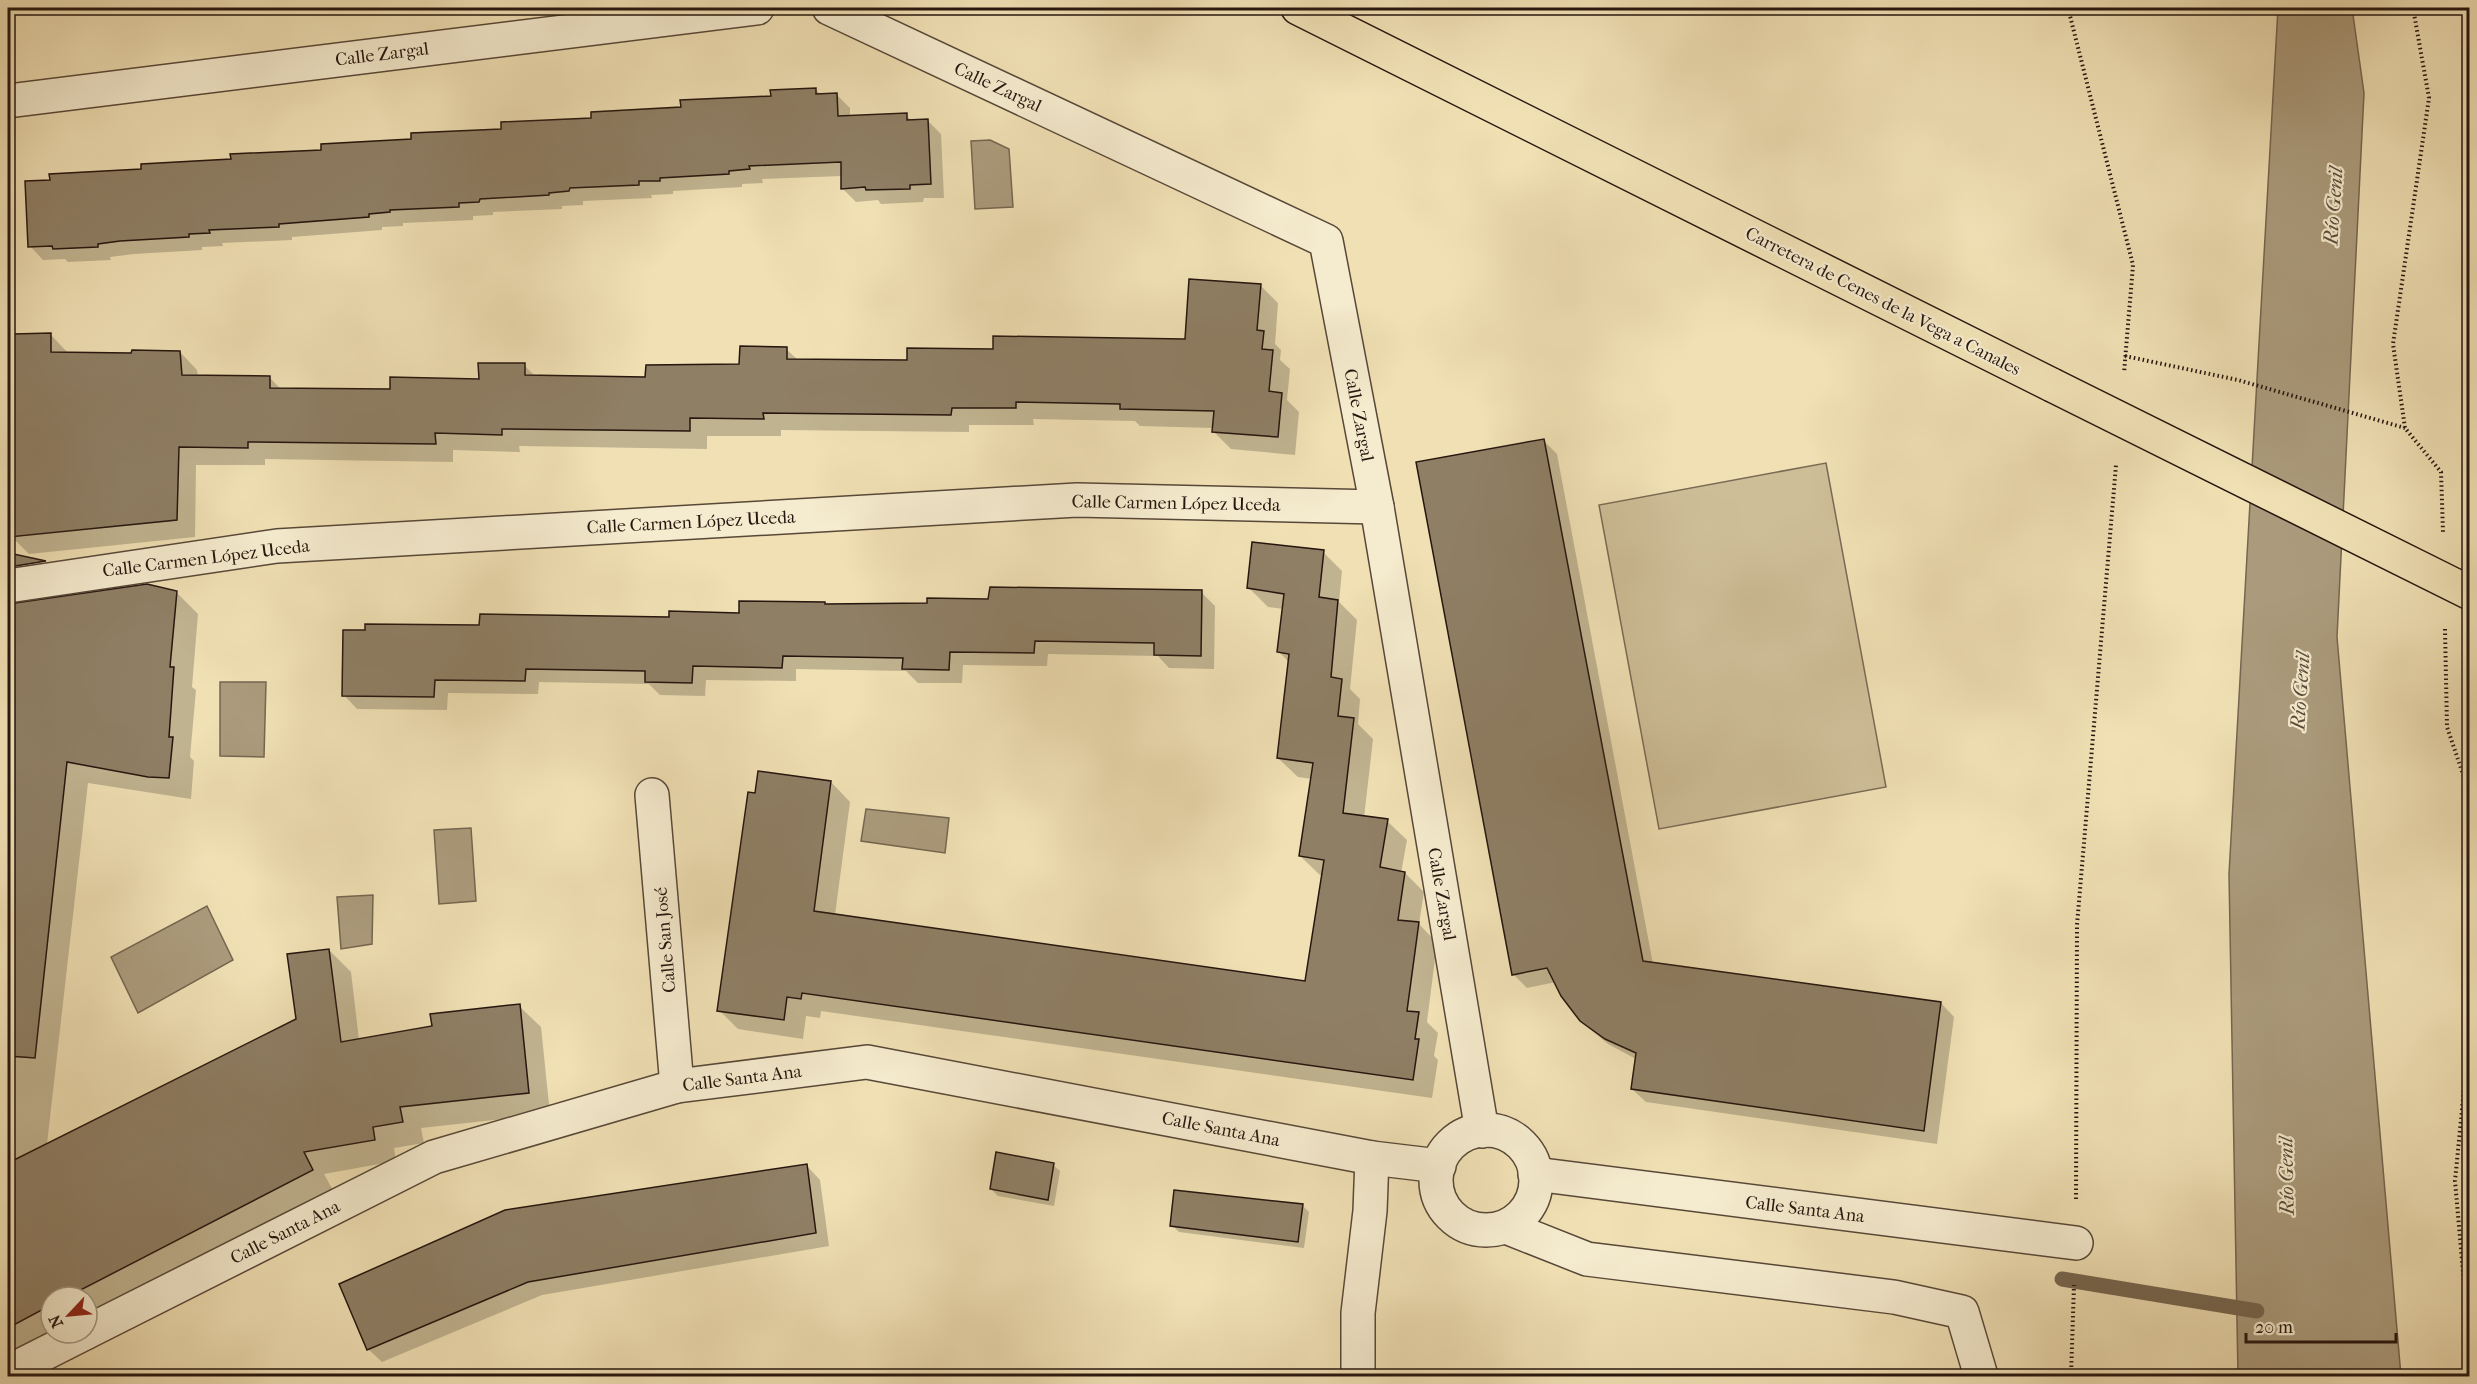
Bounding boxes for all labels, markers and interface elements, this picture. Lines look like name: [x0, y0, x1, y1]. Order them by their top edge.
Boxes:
street label: Calle Zargal: [334, 38, 430, 71]
street label: Calle Zargal: [951, 58, 1045, 117]
water label: Río Genil: [2319, 164, 2348, 248]
street label: Carretera de Cenes de la Vega a Canales: [1742, 223, 2024, 380]
street label: Calle Zargal: [1339, 367, 1378, 463]
street label: Calle Carmen López Uceda: [1071, 491, 1281, 516]
street label: Calle Carmen López Uceda: [586, 507, 796, 538]
street label: Calle Carmen López Uceda: [101, 535, 312, 582]
water label: Río Genil: [2286, 649, 2315, 733]
street label: Calle Zargal: [1423, 846, 1460, 942]
street label: Calle San José: [650, 886, 681, 994]
street label: Calle Santa Ana: [681, 1061, 804, 1096]
street label: Calle Santa Ana: [1160, 1108, 1282, 1151]
water label: Río Genil: [2274, 1135, 2299, 1217]
street label: Calle Santa Ana: [1744, 1192, 1866, 1227]
street label: Calle Santa Ana: [227, 1196, 344, 1269]
north arrow: [39, 1285, 99, 1345]
scale bar: [2246, 1306, 2396, 1344]
text: N: [44, 1311, 67, 1331]
text: 20 m: [2255, 1317, 2293, 1338]

